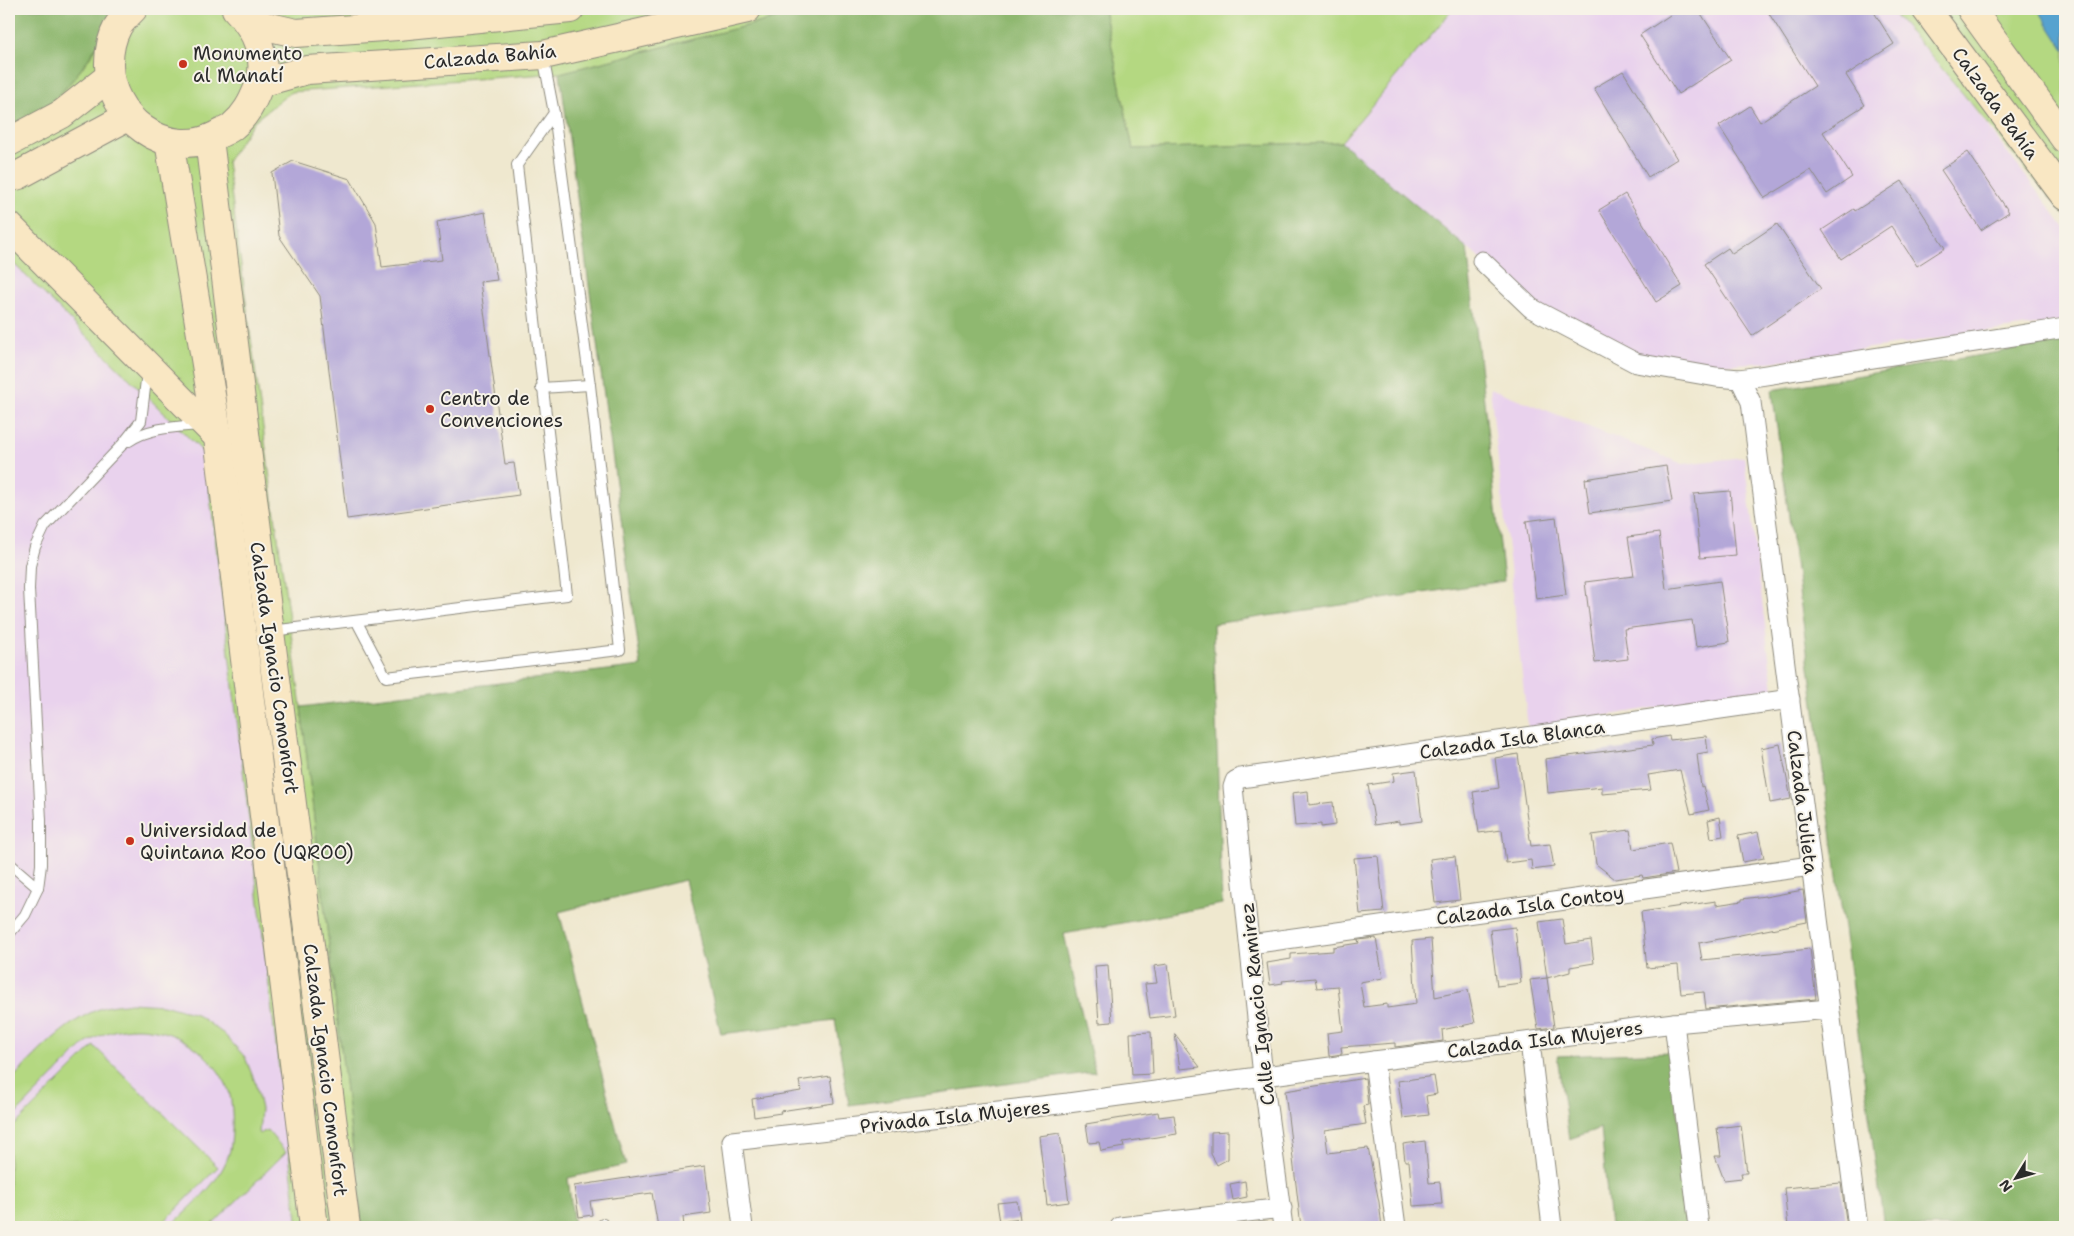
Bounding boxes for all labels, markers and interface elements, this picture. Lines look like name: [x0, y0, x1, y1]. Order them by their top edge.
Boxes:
street label: Calzada Bahía: [423, 38, 558, 75]
place label: Monumento al Manatí: [193, 41, 302, 88]
street label: Calzada Bahía: [1946, 42, 2045, 165]
marker: Monumento al Manatí: [177, 58, 189, 70]
place label: Centro de Convenciones: [440, 386, 563, 433]
marker: Centro de Convenciones: [424, 403, 436, 415]
street label: Calzada Ignacio Comonfort: [244, 540, 305, 796]
street label: Calzada Isla Blanca: [1418, 714, 1606, 765]
street label: Calzada Julieta: [1781, 729, 1824, 876]
place label: Universidad de Quintana Roo (UQROO): [140, 818, 354, 865]
marker: Universidad de Quintana Roo (UQROO): [124, 835, 136, 847]
street label: Calzada Isla Contoy: [1435, 880, 1625, 931]
street label: Calle Ignacio Ramirez: [1234, 901, 1281, 1107]
street label: Calzada Ignacio Comonfort: [298, 942, 353, 1198]
street label: Calzada Isla Mujeres: [1446, 1015, 1644, 1064]
street label: Privada Isla Mujeres: [859, 1094, 1052, 1139]
north arrow: [1992, 1154, 2042, 1204]
text: N: [1995, 1176, 2016, 1196]

